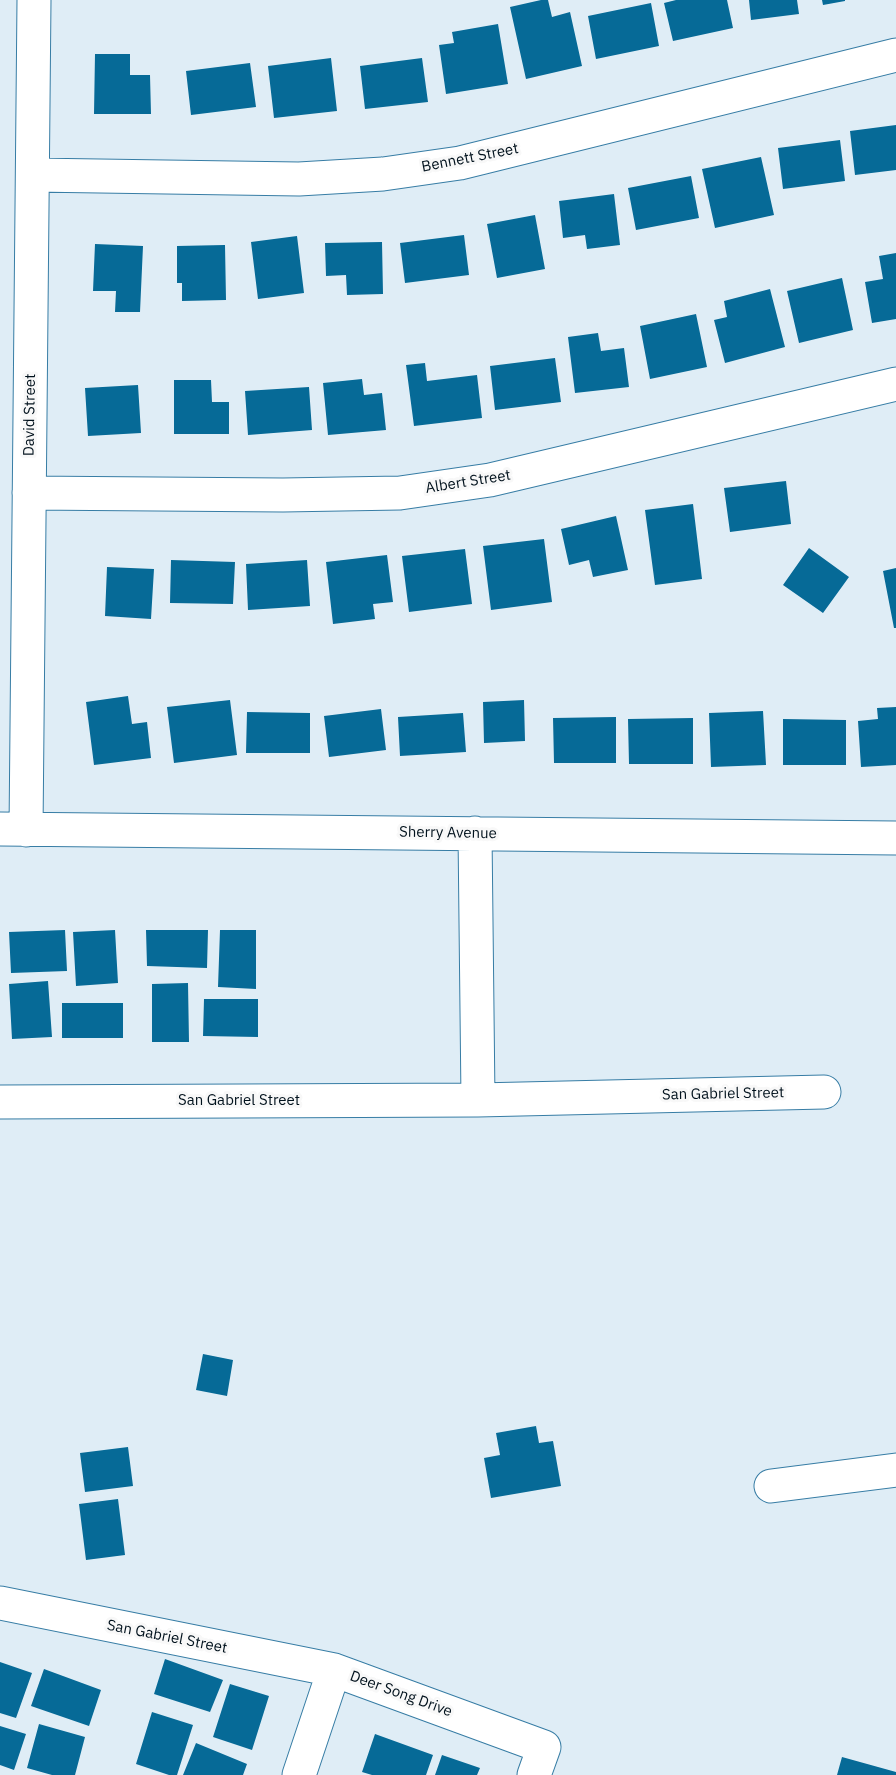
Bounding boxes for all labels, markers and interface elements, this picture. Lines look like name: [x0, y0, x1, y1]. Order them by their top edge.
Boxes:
street label: Bennett Street: [420, 140, 520, 176]
street label: David Street: [20, 374, 40, 456]
street label: Albert Street: [424, 466, 512, 498]
street label: Sherry Avenue: [399, 823, 497, 843]
street label: San Gabriel Street: [662, 1084, 784, 1104]
street label: San Gabriel Street: [178, 1092, 300, 1110]
street label: San Gabriel Street: [105, 1617, 229, 1657]
street label: Deer Song Drive: [347, 1667, 455, 1721]

